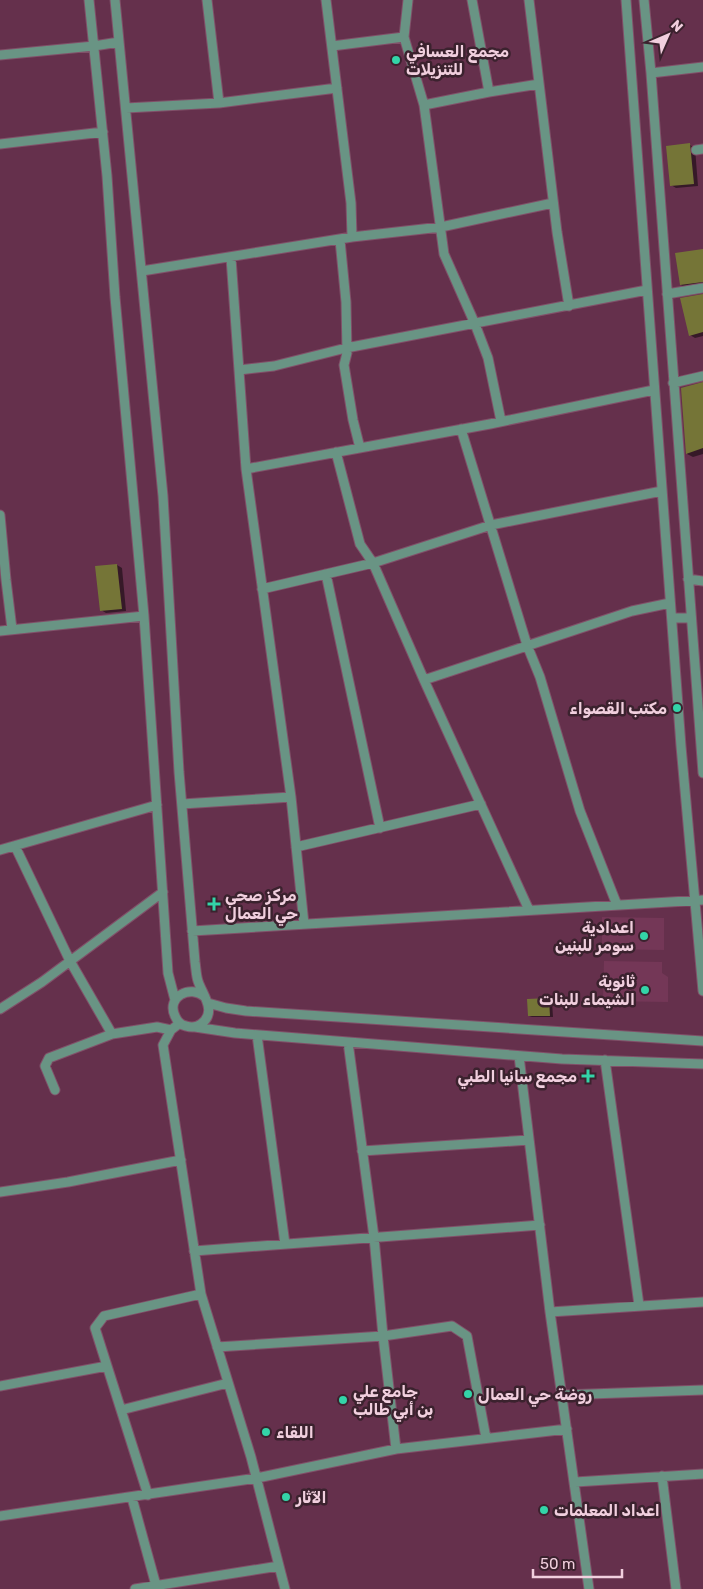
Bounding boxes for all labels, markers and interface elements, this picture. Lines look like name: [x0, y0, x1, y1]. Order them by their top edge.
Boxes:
north arrow: [643, 10, 693, 60]
text: N: [667, 17, 686, 36]
place label: مجمع العسافي للتنزيلات: [406, 42, 509, 79]
marker: مجمع العسافي للتنزيلات: [390, 54, 402, 66]
place label: مكتب القصواء: [569, 699, 667, 718]
marker: مكتب القصواء: [671, 702, 683, 714]
place label: مركز صحي حي العمال: [225, 886, 298, 926]
marker: مركز صحي حي العمال: [207, 897, 221, 911]
place label: اعدادية سومر للبنين: [555, 918, 634, 955]
marker: اعدادية سومر للبنين: [638, 930, 650, 942]
place label: ثانوية الشيماء للبنات: [539, 972, 635, 1009]
marker: ثانوية الشيماء للبنات: [639, 984, 651, 996]
place label: مجمع سانيا الطبي: [458, 1067, 577, 1089]
marker: مجمع سانيا الطبي: [581, 1069, 595, 1083]
place label: جامع علي بن أبي طالب: [353, 1382, 433, 1422]
place label: روضة حي العمال: [478, 1385, 592, 1407]
marker: روضة حي العمال: [462, 1388, 474, 1400]
marker: جامع علي بن أبي طالب: [337, 1394, 349, 1406]
place label: اللقاء: [276, 1423, 314, 1442]
marker: اللقاء: [260, 1426, 272, 1438]
place label: الآثار: [295, 1488, 326, 1507]
marker: الآثار: [280, 1491, 292, 1503]
place label: اعداد المعلمات: [554, 1501, 660, 1520]
marker: اعداد المعلمات: [538, 1504, 550, 1516]
scale bar: [533, 1546, 622, 1578]
text: 50 m: [540, 1555, 575, 1573]

